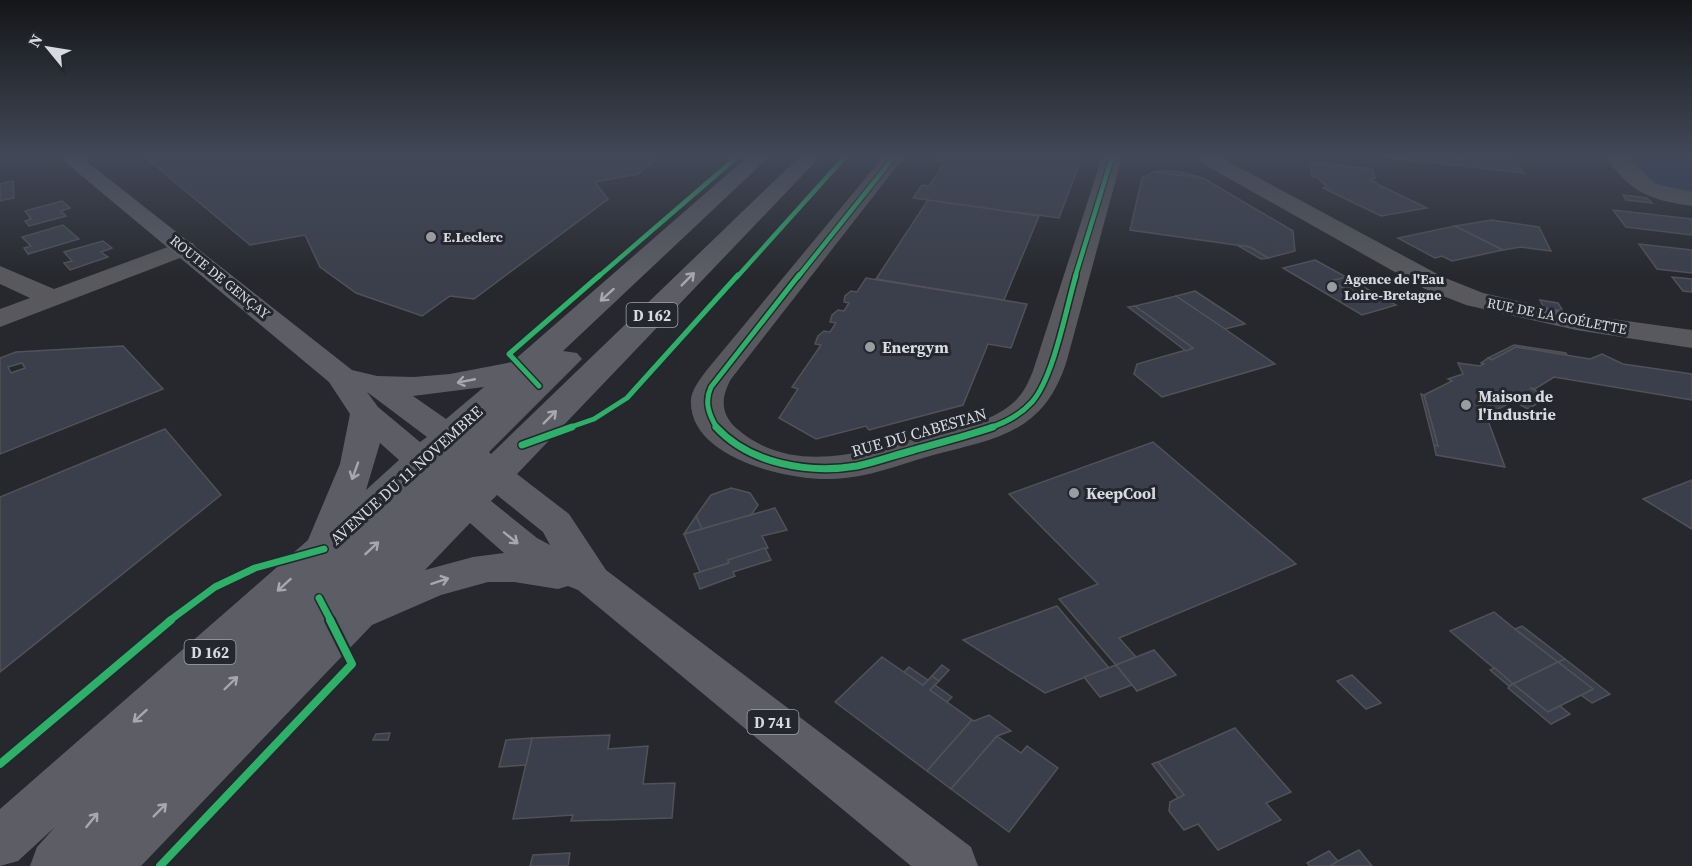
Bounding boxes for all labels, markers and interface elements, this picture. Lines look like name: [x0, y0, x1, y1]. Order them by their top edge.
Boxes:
north arrow: [18, 18, 78, 78]
text: N: [23, 30, 48, 51]
place label: E.Leclerc: [443, 227, 503, 247]
street label: ROUTE DE GENÇAY: [166, 230, 274, 324]
marker: E.Leclerc: [424, 230, 438, 244]
place label: Agence de l'Eau Loire-Bretagne: [1344, 269, 1445, 305]
one-way arrow: [680, 271, 695, 286]
marker: Agence de l'Eau Loire-Bretagne: [1325, 280, 1339, 294]
one-way arrow: [599, 288, 614, 302]
street label: RUE DE LA GOÉLETTE: [1485, 293, 1629, 339]
road number: D 162: [626, 303, 678, 327]
place label: Energym: [882, 336, 949, 358]
marker: Energym: [863, 340, 877, 354]
one-way arrow: [457, 376, 477, 387]
place label: Maison de l'Industrie: [1478, 385, 1556, 425]
marker: Maison de l'Industrie: [1459, 398, 1473, 412]
street label: AVENUE DU 11 NOVEMBRE: [325, 400, 487, 550]
street label: RUE DU CABESTAN: [849, 402, 989, 462]
one-way arrow: [542, 409, 557, 424]
one-way arrow: [349, 461, 360, 480]
place label: KeepCool: [1086, 482, 1156, 504]
marker: KeepCool: [1067, 486, 1081, 500]
one-way arrow: [503, 532, 519, 545]
one-way arrow: [364, 541, 379, 556]
one-way arrow: [430, 575, 449, 586]
one-way arrow: [277, 578, 292, 592]
road number: D 162: [184, 640, 236, 664]
one-way arrow: [223, 676, 238, 691]
one-way arrow: [132, 709, 147, 724]
road number: D 741: [748, 710, 798, 734]
one-way arrow: [153, 802, 168, 817]
one-way arrow: [86, 813, 99, 829]

